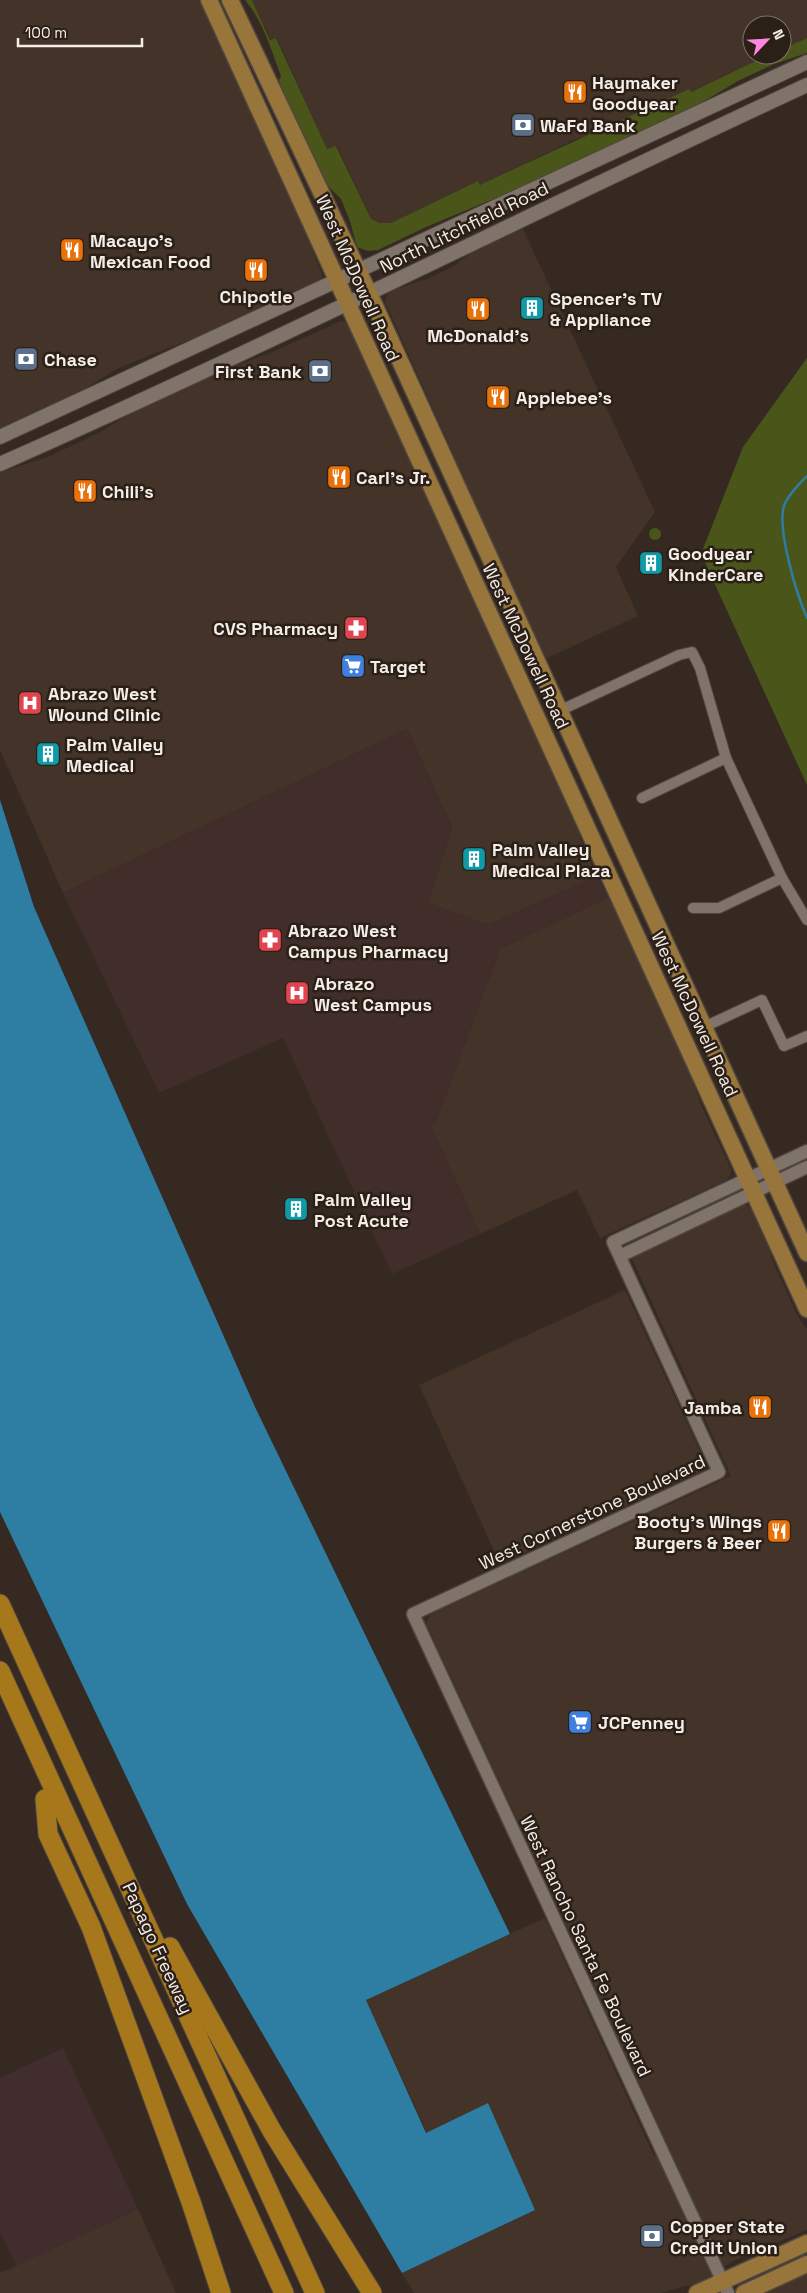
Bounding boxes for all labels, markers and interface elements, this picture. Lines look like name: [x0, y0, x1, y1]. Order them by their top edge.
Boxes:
scale bar: [18, 15, 141, 47]
north arrow: [742, 15, 792, 65]
text: 100 m: [25, 23, 67, 42]
text: N: [769, 26, 789, 43]
place label: Haymaker Goodyear: [592, 71, 678, 115]
restaurant icon: Haymaker Goodyear: [562, 79, 588, 105]
bank icon: WaFd Bank: [510, 112, 536, 138]
place label: WaFd Bank: [540, 114, 636, 137]
street label: North Litchfield Road: [376, 176, 552, 278]
street label: West McDowell Road: [311, 191, 405, 365]
place label: Macayo's Mexican Food: [90, 229, 211, 273]
restaurant icon: Macayo's Mexican Food: [59, 237, 85, 263]
restaurant icon: Chipotle: [243, 257, 269, 283]
place label: Chipotle: [219, 285, 293, 308]
place label: Spencer's TV & Appliance: [550, 287, 662, 331]
building icon: Spencer's TV & Appliance: [519, 295, 545, 321]
restaurant icon: McDonald's: [465, 296, 491, 322]
place label: McDonald's: [427, 324, 529, 347]
bank icon: Chase: [13, 346, 39, 372]
place label: Chase: [44, 348, 97, 371]
bank icon: First Bank: [307, 358, 333, 384]
place label: First Bank: [215, 360, 302, 383]
restaurant icon: Applebee's: [485, 384, 511, 410]
place label: Applebee's: [516, 386, 612, 409]
restaurant icon: Carl's Jr.: [326, 464, 352, 490]
place label: Carl's Jr.: [356, 466, 430, 489]
restaurant icon: Chili's: [72, 478, 98, 504]
place label: Chili's: [102, 480, 154, 503]
place label: Goodyear KinderCare: [668, 542, 763, 586]
building icon: Goodyear KinderCare: [638, 550, 664, 576]
street label: West McDowell Road: [478, 560, 574, 732]
pharmacy icon: CVS Pharmacy: [343, 615, 369, 641]
place label: CVS Pharmacy: [213, 617, 338, 640]
supermarket icon: Target: [340, 653, 366, 679]
place label: Target: [370, 655, 426, 678]
place label: Abrazo West Wound Clinic: [48, 682, 161, 726]
hospital icon: Abrazo West Wound Clinic: [17, 690, 43, 716]
place label: Palm Valley Medical: [66, 733, 164, 777]
building icon: Palm Valley Medical: [35, 741, 61, 767]
place label: Palm Valley Medical Plaza: [492, 838, 611, 882]
building icon: Palm Valley Medical Plaza: [461, 846, 487, 872]
place label: Abrazo West Campus Pharmacy: [288, 919, 449, 963]
pharmacy icon: Abrazo West Campus Pharmacy: [257, 927, 283, 953]
street label: West McDowell Road: [647, 928, 743, 1100]
place label: Abrazo West Campus: [314, 972, 432, 1016]
hospital icon: Abrazo West Campus: [284, 980, 310, 1006]
place label: Palm Valley Post Acute: [314, 1188, 412, 1232]
building icon: Palm Valley Post Acute: [283, 1196, 309, 1222]
restaurant icon: Jamba: [747, 1394, 773, 1420]
place label: Jamba: [684, 1396, 743, 1419]
street label: West Cornerstone Boulevard: [475, 1449, 709, 1575]
place label: Booty's Wings Burgers & Beer: [634, 1510, 762, 1554]
restaurant icon: Booty's Wings Burgers & Beer: [766, 1518, 792, 1544]
supermarket icon: JCPenney: [567, 1709, 593, 1735]
place label: JCPenney: [598, 1711, 685, 1734]
street label: West Rancho Santa Fe Boulevard: [515, 1812, 657, 2080]
street label: Papago Freeway: [117, 1878, 199, 2018]
place label: Copper State Credit Union: [670, 2215, 785, 2259]
bank icon: Copper State Credit Union: [639, 2223, 665, 2249]

